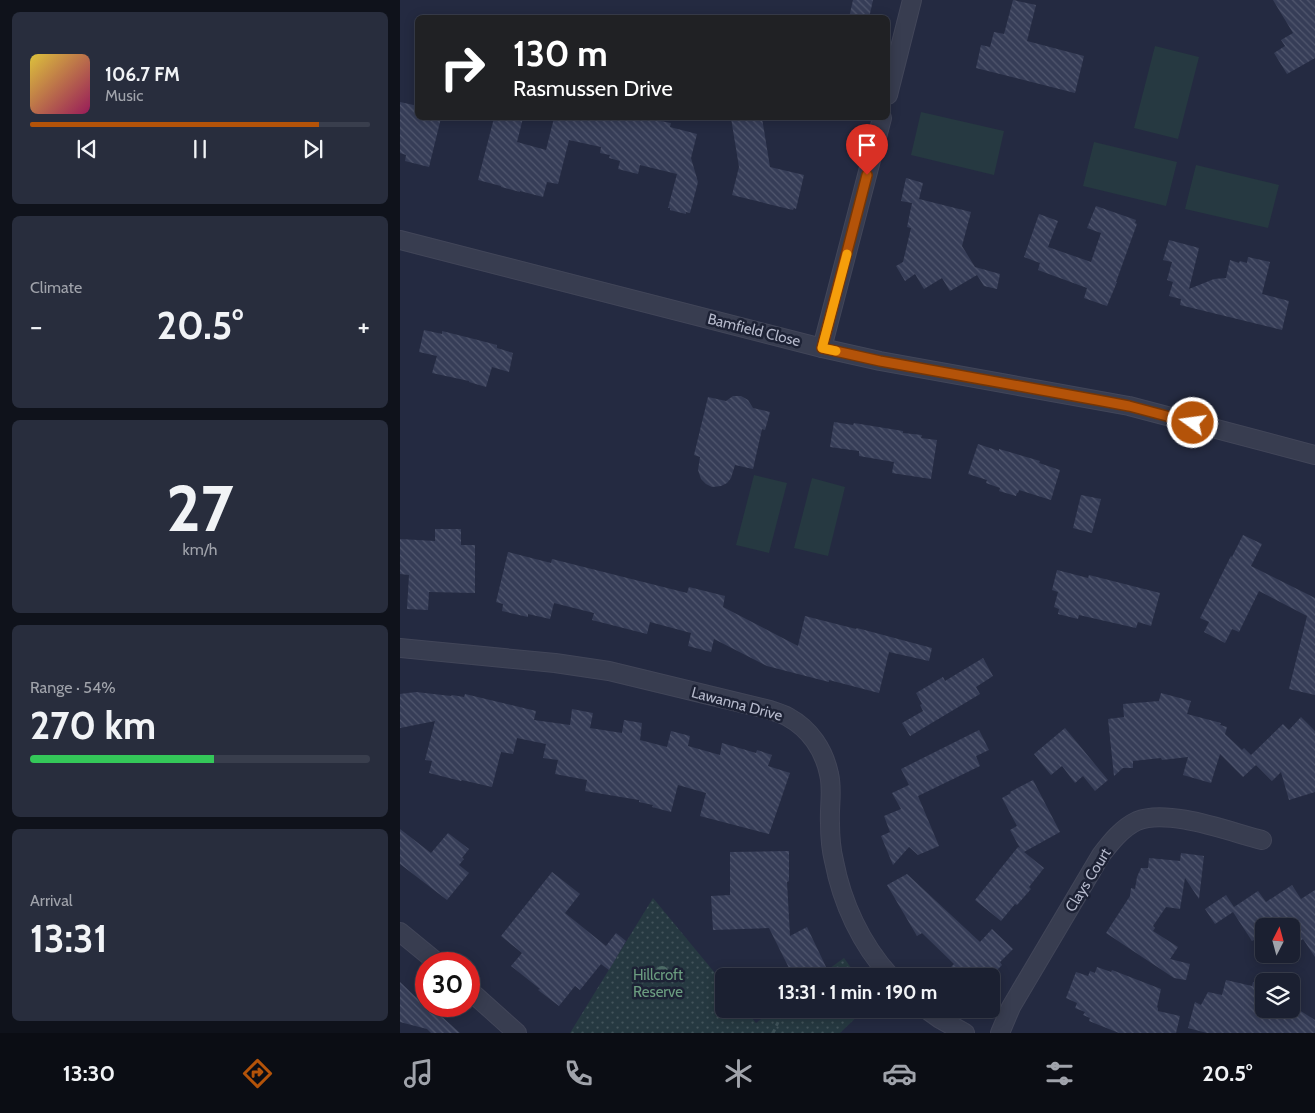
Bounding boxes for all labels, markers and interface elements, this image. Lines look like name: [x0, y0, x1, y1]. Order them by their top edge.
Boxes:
text: 130 m: [513, 32, 608, 75]
icon: right: [430, 35, 495, 100]
text: 106.7 FM: [105, 63, 180, 86]
text: Rasmussen Drive: [513, 75, 673, 102]
text: Music: [105, 86, 143, 105]
pin: [846, 124, 888, 175]
icon: arrive: [853, 131, 881, 159]
icon: previous: [73, 135, 101, 163]
icon: pause: [186, 135, 214, 163]
icon: next: [299, 135, 327, 163]
text: Climate: [30, 278, 82, 297]
text: 20.5°: [157, 302, 243, 349]
text: −: [30, 309, 42, 343]
text: +: [358, 309, 370, 343]
street label: Bamfield Close: [706, 310, 803, 350]
position arrow: [1166, 396, 1218, 448]
text: 27: [166, 468, 234, 547]
text: km/h: [182, 540, 218, 559]
text: Range · 54%: [30, 678, 116, 697]
street label: Lawanna Drive: [689, 683, 785, 725]
text: 270 km: [30, 702, 156, 749]
street label: Clays Court: [1061, 845, 1115, 915]
text: Arrival: [30, 891, 73, 910]
text: 13:31: [30, 915, 107, 962]
north arrow: [1255, 918, 1300, 962]
map controls: [1255, 918, 1300, 1018]
speed limit sign: 30: [415, 952, 480, 1017]
park label: Hillcroft Reserve: [633, 966, 683, 1001]
button: layers: [1255, 973, 1300, 1018]
text: 13:31 · 1 min · 190 m: [778, 981, 937, 1004]
icon: directions: [240, 1056, 275, 1091]
icon: music: [401, 1056, 436, 1091]
icon: phone: [561, 1056, 596, 1091]
icon: climate: [721, 1056, 756, 1091]
icon: car: [882, 1056, 917, 1091]
icon: filters: [1042, 1056, 1077, 1091]
text: 13:30: [63, 1060, 115, 1087]
text: 20.5°: [1202, 1060, 1252, 1087]

